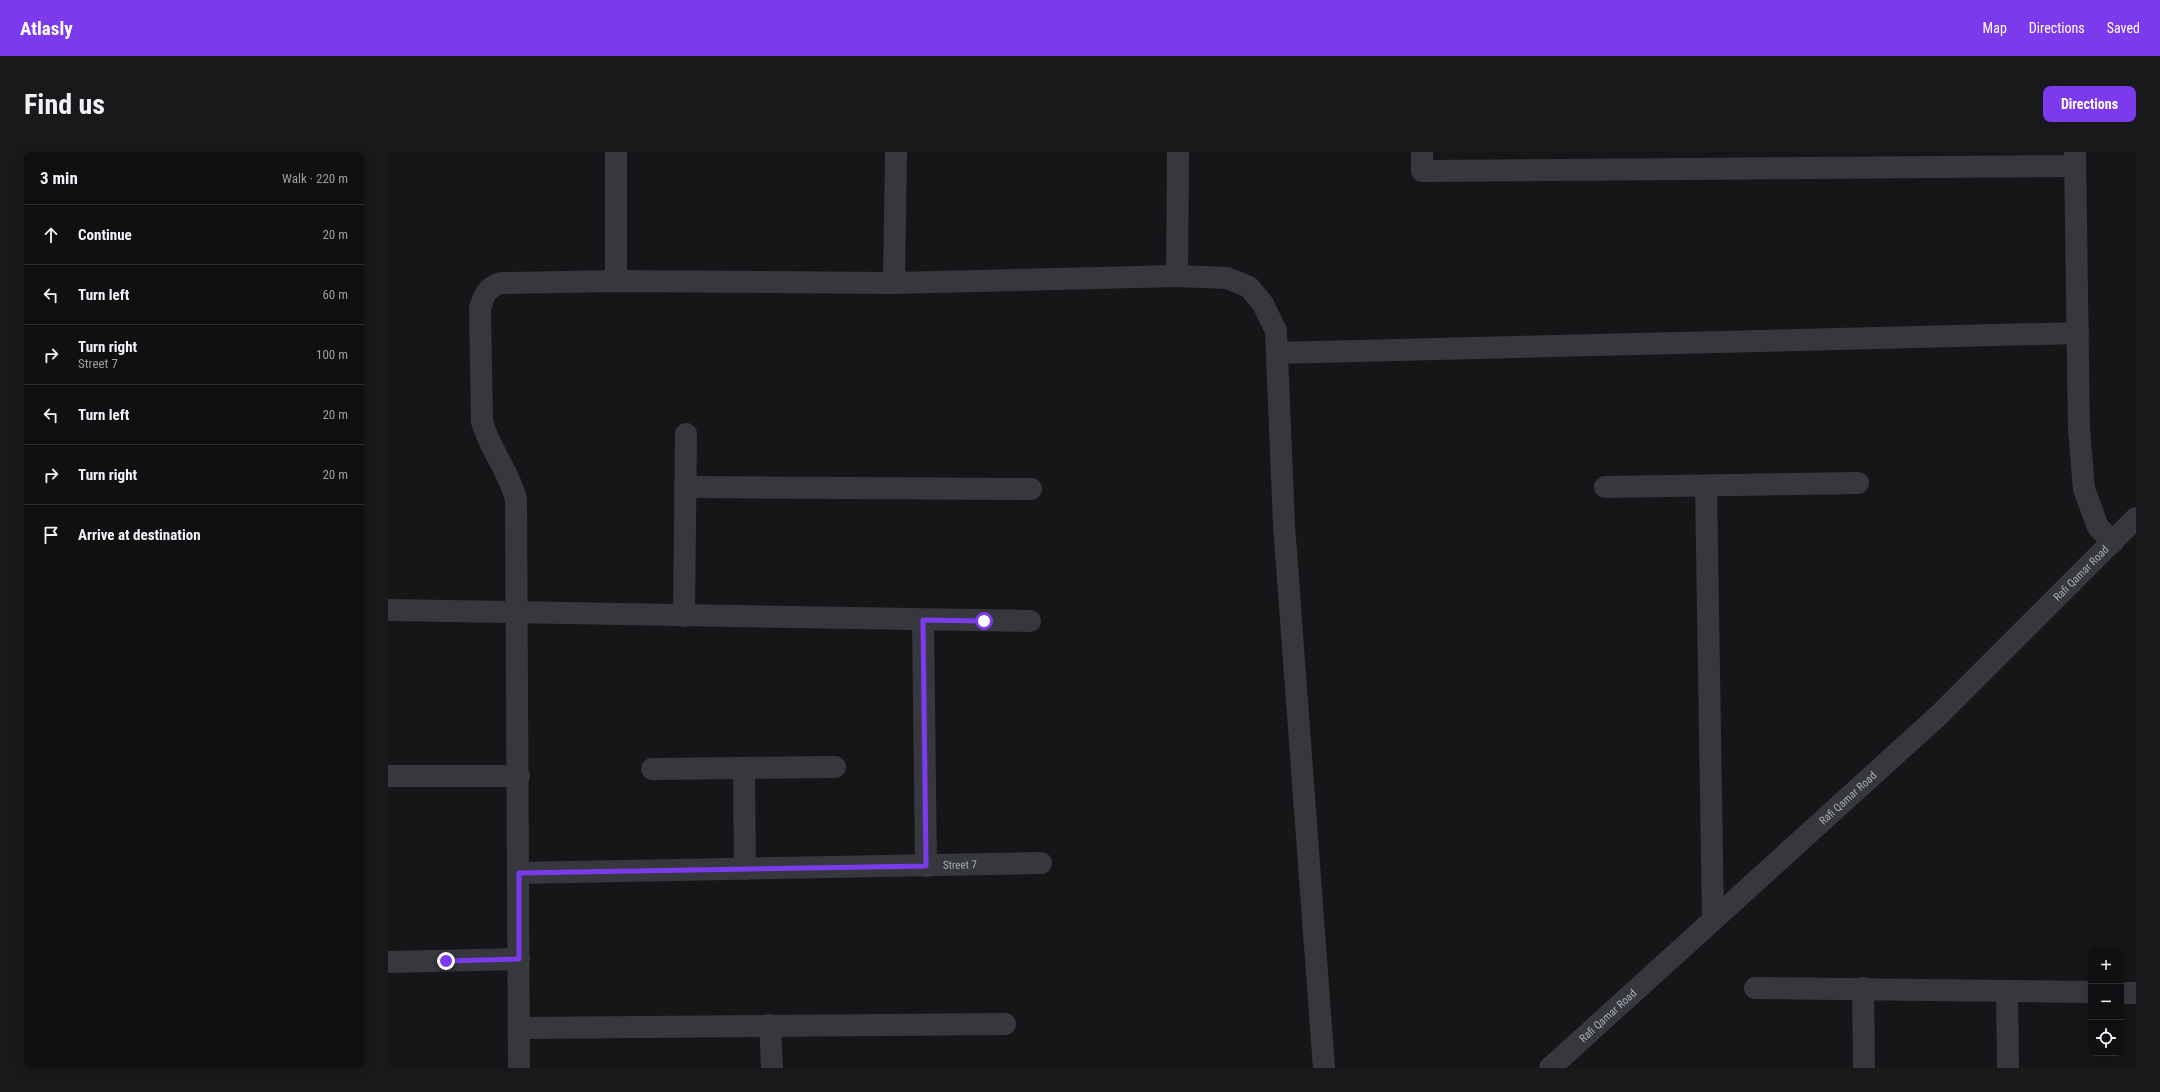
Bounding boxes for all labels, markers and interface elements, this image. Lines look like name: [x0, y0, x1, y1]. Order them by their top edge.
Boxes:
text: Atlasly: [20, 17, 73, 40]
text: Map: [1983, 20, 2007, 36]
text: Directions: [2029, 20, 2085, 36]
text: Saved: [2107, 20, 2140, 36]
button: Directions: [2043, 86, 2136, 122]
text: Find us: [24, 88, 105, 121]
text: 3 min: [40, 168, 78, 188]
text: Walk · 220 m: [282, 171, 348, 186]
icon: ahead: [40, 224, 62, 246]
text: Continue: [78, 226, 132, 244]
text: 20 m: [322, 227, 348, 242]
icon: left: [40, 284, 62, 306]
text: Turn left: [78, 286, 129, 304]
text: 60 m: [322, 287, 348, 302]
text: Turn right: [78, 338, 137, 356]
icon: right: [40, 344, 62, 366]
text: 100 m: [316, 347, 348, 362]
text: Street 7: [78, 356, 118, 371]
icon: left: [40, 404, 62, 426]
text: Turn left: [78, 406, 129, 424]
text: 20 m: [322, 407, 348, 422]
icon: right: [40, 464, 62, 486]
text: Turn right: [78, 466, 137, 484]
text: 20 m: [322, 467, 348, 482]
icon: arrive: [40, 524, 62, 546]
text: Arrive at destination: [78, 526, 201, 544]
street label: Rafi Qamar Road: [2051, 543, 2111, 603]
route start: [975, 612, 993, 630]
street label: Rafi Qamar Road: [1816, 769, 1879, 827]
street label: Street 7: [943, 858, 977, 871]
map controls: [2088, 948, 2124, 1056]
button: +: [2088, 948, 2124, 984]
route end: [437, 952, 455, 970]
button: −: [2088, 984, 2124, 1020]
street label: Rafi Qamar Road: [1577, 986, 1639, 1045]
button: locate: [2088, 1020, 2124, 1056]

